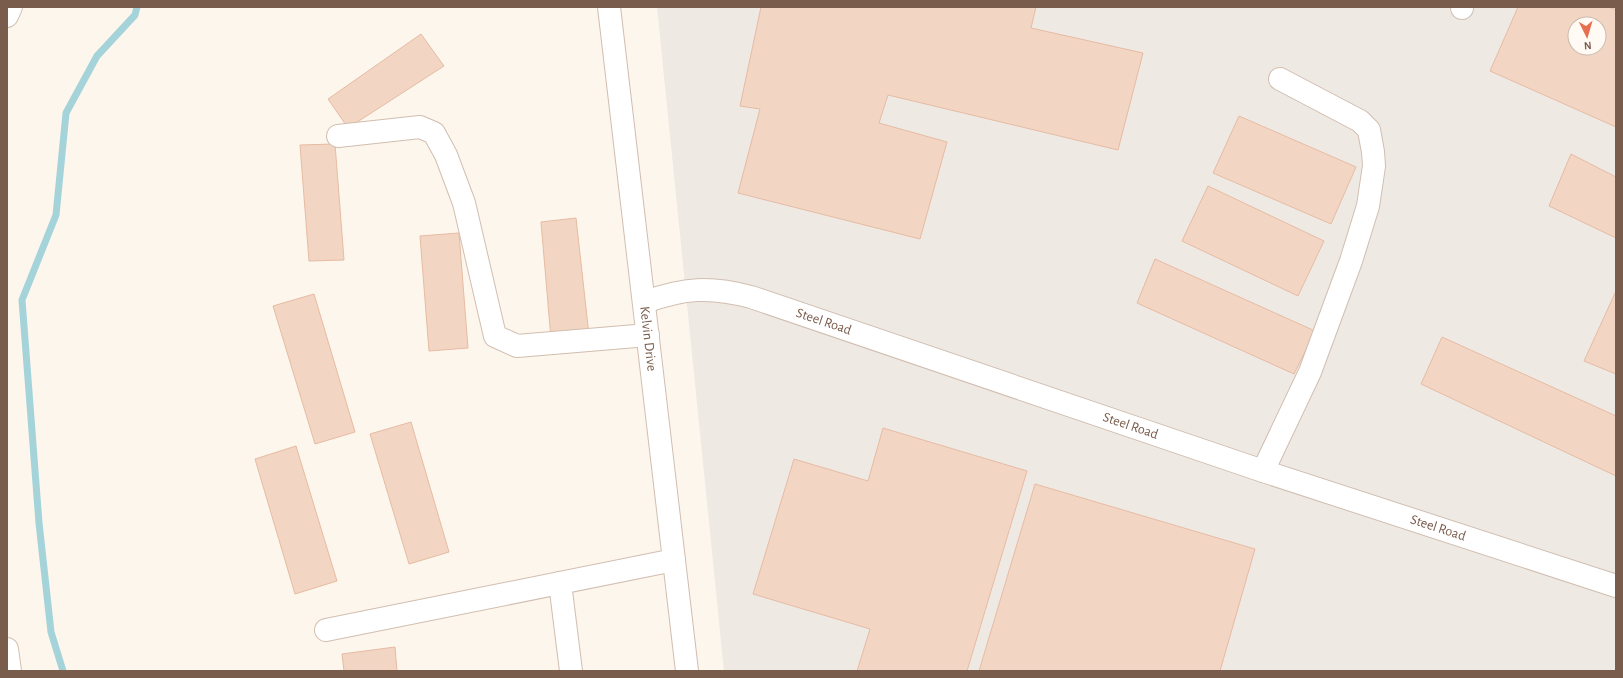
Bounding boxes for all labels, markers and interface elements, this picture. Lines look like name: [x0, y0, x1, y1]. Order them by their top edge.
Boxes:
north arrow: [1567, 16, 1607, 56]
text: N: [1584, 40, 1592, 51]
street label: Kelvin Drive: [637, 305, 659, 372]
street label: Steel Road: [794, 306, 853, 338]
street label: Steel Road: [1101, 410, 1160, 442]
street label: Steel Road: [1409, 512, 1468, 544]

